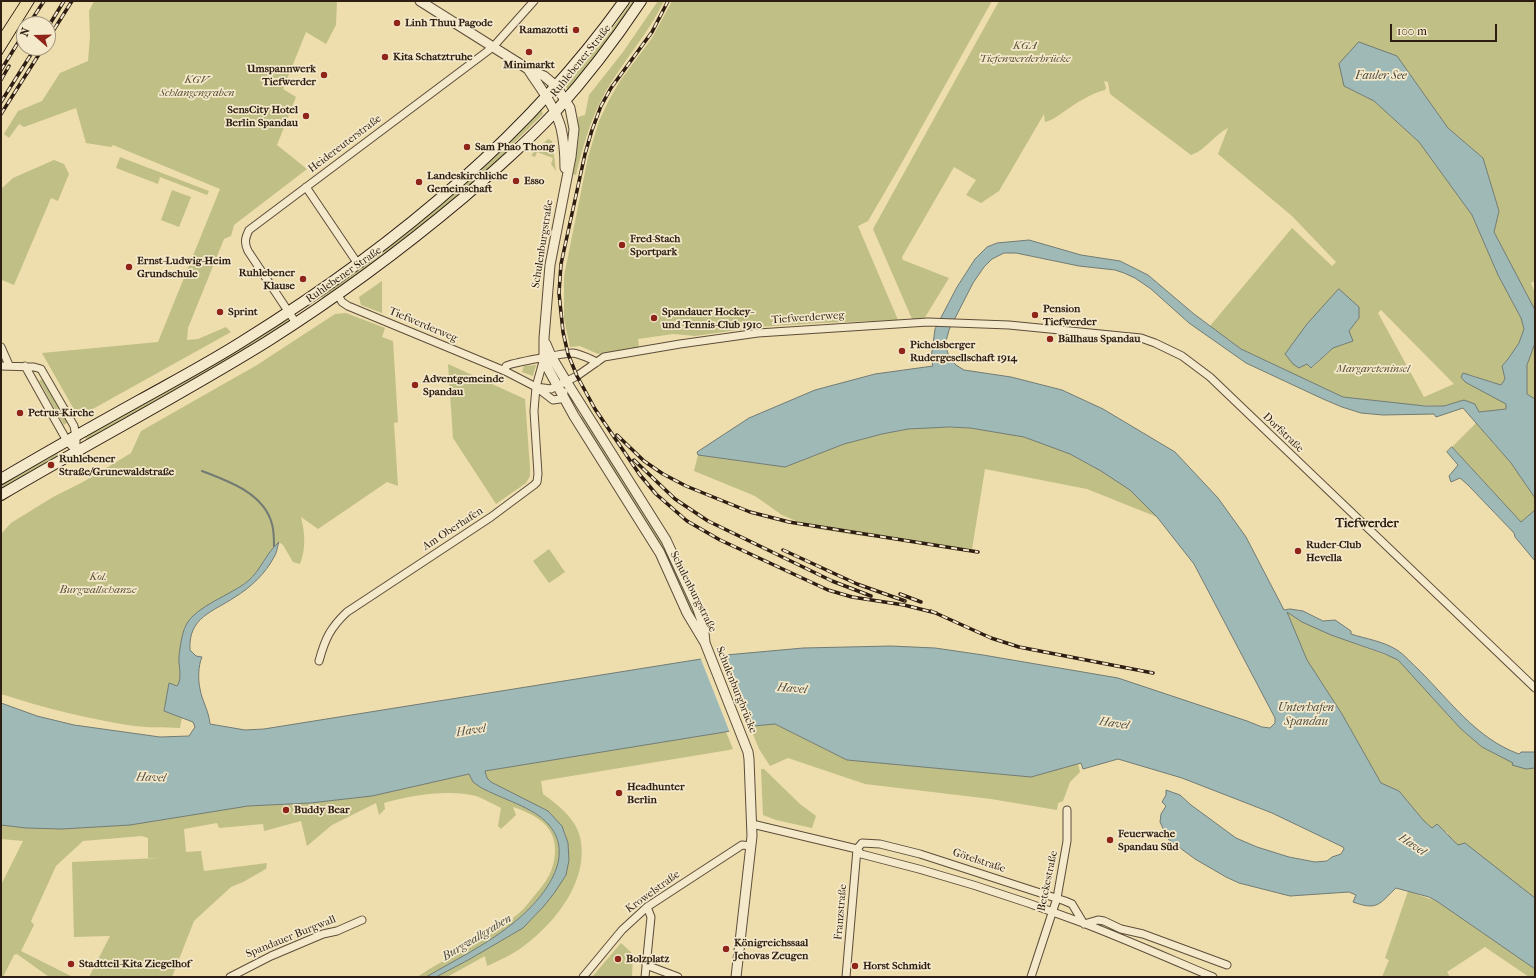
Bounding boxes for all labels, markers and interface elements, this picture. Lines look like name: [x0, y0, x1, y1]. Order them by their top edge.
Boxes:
north arrow: [16, 16, 56, 56]
place label: Linh Thuu Pagode: [405, 16, 493, 30]
scale bar: [1392, 16, 1499, 42]
marker: Linh Thuu Pagode: [392, 18, 402, 28]
street label: Ruhlebener Straße: [548, 22, 614, 100]
place label: Ramazotti: [519, 23, 568, 37]
text: 100 m: [1397, 24, 1427, 38]
marker: Ramazotti: [571, 25, 581, 35]
text: N: [18, 26, 33, 38]
park label: KGA Tiefenwerderbrücke: [980, 39, 1070, 65]
marker: Minimarkt: [524, 47, 534, 57]
place label: Kita Schatztruhe: [393, 50, 473, 64]
marker: Kita Schatztruhe: [380, 52, 390, 62]
place label: Minimarkt: [503, 58, 555, 72]
place label: Umspannwerk Tiefwerder: [247, 62, 316, 88]
water label: Fauler See: [1355, 69, 1407, 83]
marker: Umspannwerk Tiefwerder: [319, 70, 329, 80]
park label: KGV Schlangengraben: [160, 73, 234, 99]
place label: SensCity Hotel Berlin Spandau: [225, 103, 298, 129]
marker: SensCity Hotel Berlin Spandau: [301, 111, 311, 121]
street label: Heidereuterstraße: [306, 112, 384, 176]
place label: Sam Phao Thong: [475, 140, 555, 154]
marker: Sam Phao Thong: [462, 142, 472, 152]
place label: Landeskirchliche Gemeinschaft: [427, 169, 508, 195]
place label: Esso: [524, 174, 544, 188]
marker: Esso: [511, 176, 521, 186]
marker: Landeskirchliche Gemeinschaft: [414, 177, 424, 187]
street label: Schulenburgstraße: [530, 199, 556, 289]
place label: Fred-Stach Sportpark: [630, 232, 680, 258]
marker: Fred-Stach Sportpark: [617, 240, 627, 250]
street label: Ruhlebener Straße: [304, 244, 384, 306]
place label: Ernst-Ludwig-Heim Grundschule: [137, 254, 231, 280]
marker: Ernst-Ludwig-Heim Grundschule: [124, 262, 134, 272]
place label: Ruhlebener Klause: [239, 266, 295, 292]
marker: Ruhlebener Klause: [298, 274, 308, 284]
place label: Pension Tiefwerder: [1043, 302, 1097, 328]
place label: Sprint: [228, 305, 258, 319]
street label: Tiefwerderweg: [387, 305, 459, 345]
place label: Spandauer Hockey- und Tennis-Club 1910: [662, 305, 762, 331]
marker: Sprint: [215, 307, 225, 317]
street label: Tiefwerderweg: [771, 309, 845, 327]
marker: Pension Tiefwerder: [1030, 310, 1040, 320]
marker: Spandauer Hockey- und Tennis-Club 1910: [649, 313, 659, 323]
place label: Ballhaus Spandau: [1058, 332, 1141, 346]
marker: Ballhaus Spandau: [1045, 334, 1055, 344]
place label: Pichelsberger Rudergesellschaft 1914: [910, 338, 1017, 364]
marker: Pichelsberger Rudergesellschaft 1914: [897, 346, 907, 356]
park label: Margareteninsel: [1336, 362, 1410, 376]
place label: Adventgemeinde Spandau: [423, 372, 504, 398]
marker: Adventgemeinde Spandau: [410, 380, 420, 390]
place label: Petrus-Kirche: [28, 406, 94, 420]
marker: Petrus-Kirche: [15, 408, 25, 418]
street label: Dorfstraße: [1260, 410, 1306, 456]
place label: Ruhlebener Straße/Grunewaldstraße: [59, 452, 174, 478]
marker: Ruhlebener Straße/Grunewaldstraße: [46, 460, 56, 470]
street label: Am Oberhafen: [420, 504, 486, 554]
district label: Tiefwerder: [1335, 516, 1399, 532]
place label: Ruder-Club Hevella: [1306, 538, 1361, 564]
marker: Ruder-Club Hevella: [1293, 546, 1303, 556]
street label: Schulenburgstraße: [667, 549, 719, 635]
park label: Kol. Burgwallschanze: [59, 570, 137, 596]
street label: Schulenburgbrücke: [713, 645, 759, 735]
water label: Havel: [777, 681, 807, 697]
water label: Unterhafen Spandau: [1278, 701, 1334, 729]
water label: Havel: [1098, 715, 1130, 733]
water label: Havel: [455, 722, 487, 740]
water label: Havel: [136, 770, 166, 786]
place label: Headhunter Berlin: [627, 780, 685, 806]
marker: Headhunter Berlin: [614, 788, 624, 798]
place label: Buddy Bear: [294, 803, 350, 817]
marker: Buddy Bear: [281, 805, 291, 815]
place label: Feuerwache Spandau Süd: [1118, 827, 1179, 853]
water label: Havel: [1396, 831, 1428, 859]
marker: Feuerwache Spandau Süd: [1105, 835, 1115, 845]
street label: Götelstraße: [951, 846, 1007, 876]
street label: Betckestraße: [1035, 850, 1061, 912]
street label: Krowelstraße: [623, 868, 683, 916]
street label: Franzstraße: [832, 883, 850, 941]
water label: Burgwallgraben: [440, 912, 514, 964]
street label: Spandauer Burgwall: [244, 913, 338, 961]
place label: Königreichssaal Jehovas Zeugen: [734, 936, 808, 962]
marker: Königreichssaal Jehovas Zeugen: [721, 944, 731, 954]
place label: Bolzplatz: [626, 952, 669, 966]
marker: Bolzplatz: [613, 954, 623, 964]
place label: Stadtteil-Kita Ziegelhof: [79, 957, 190, 971]
marker: Stadtteil-Kita Ziegelhof: [66, 959, 76, 969]
place label: Horst Schmidt: [863, 959, 931, 973]
marker: Horst Schmidt: [850, 961, 860, 971]

